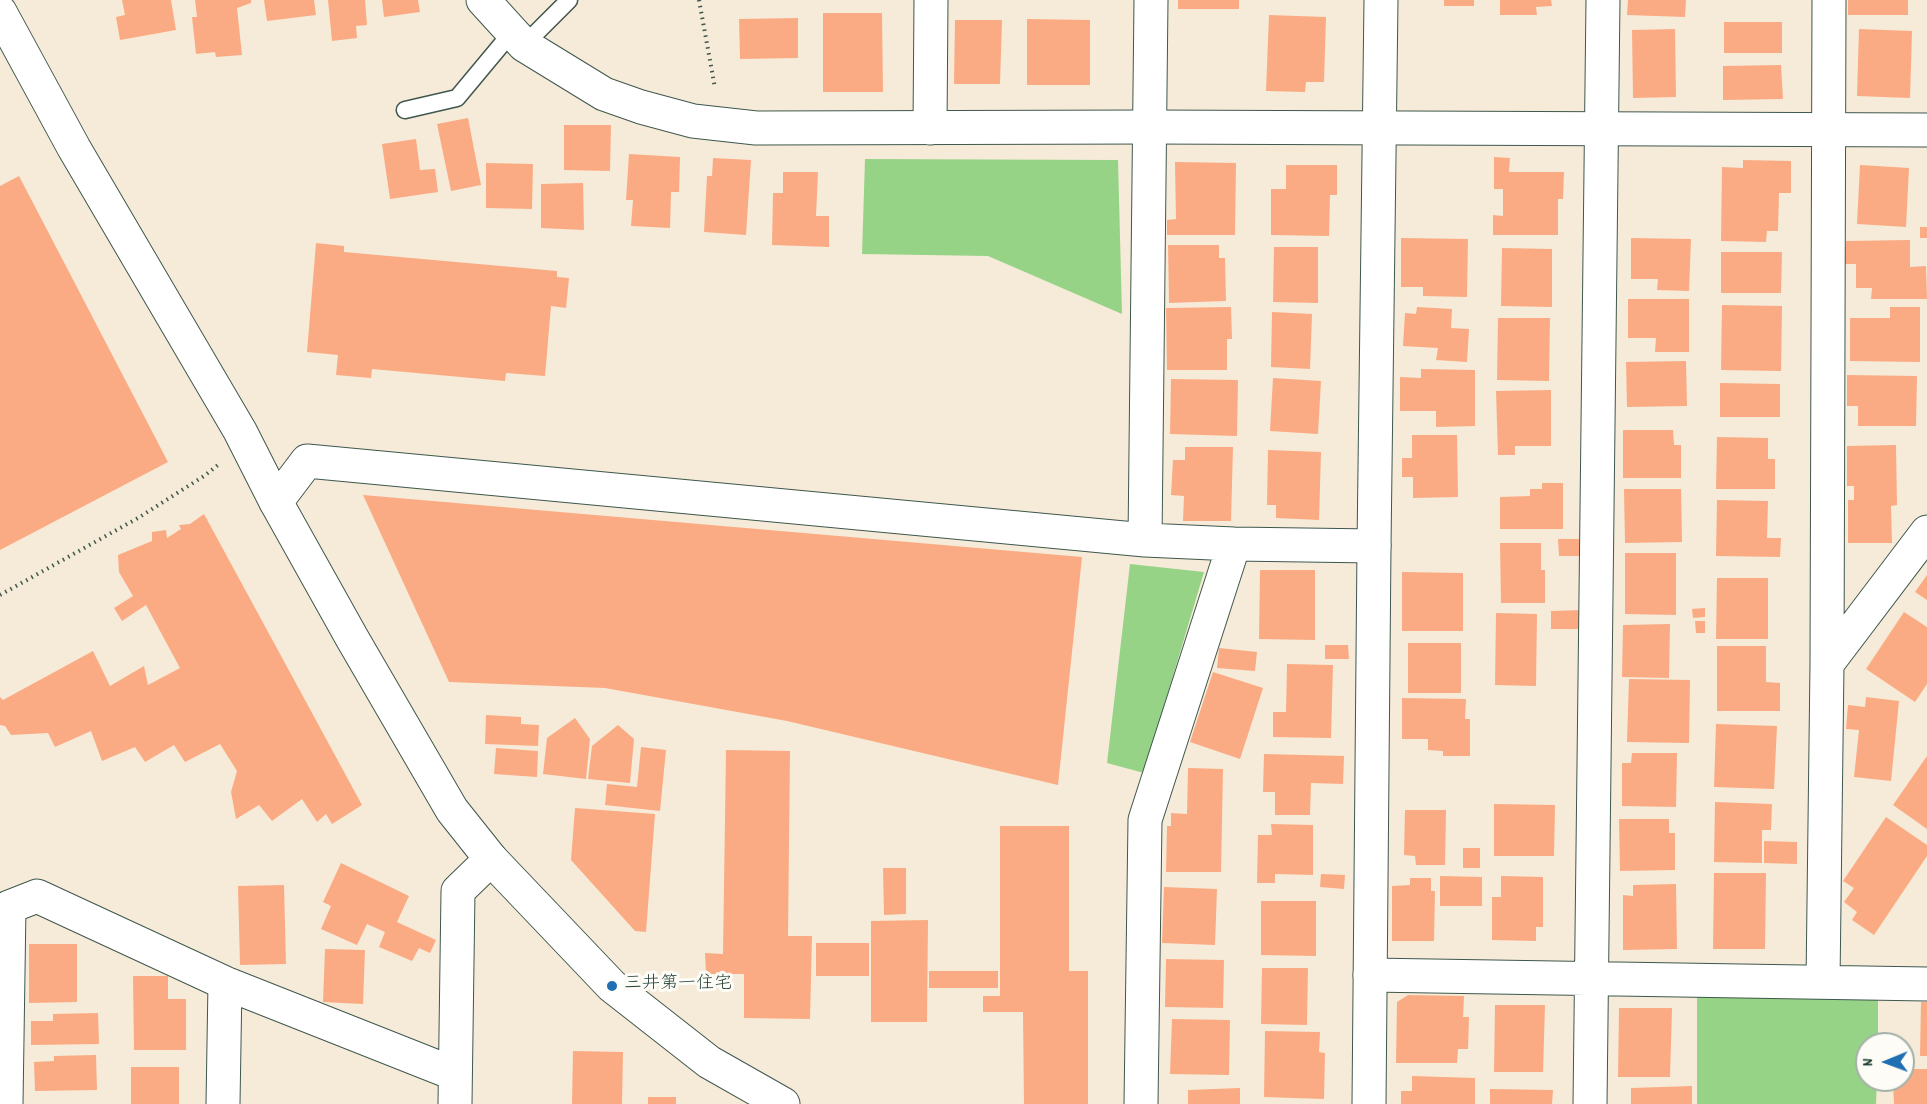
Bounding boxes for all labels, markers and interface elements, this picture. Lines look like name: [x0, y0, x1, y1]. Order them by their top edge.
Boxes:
place label: 三井第一住宅: [624, 975, 732, 997]
marker: 三井第一住宅: [605, 979, 619, 993]
north arrow: [1855, 1032, 1915, 1092]
text: N: [1857, 1058, 1880, 1066]

